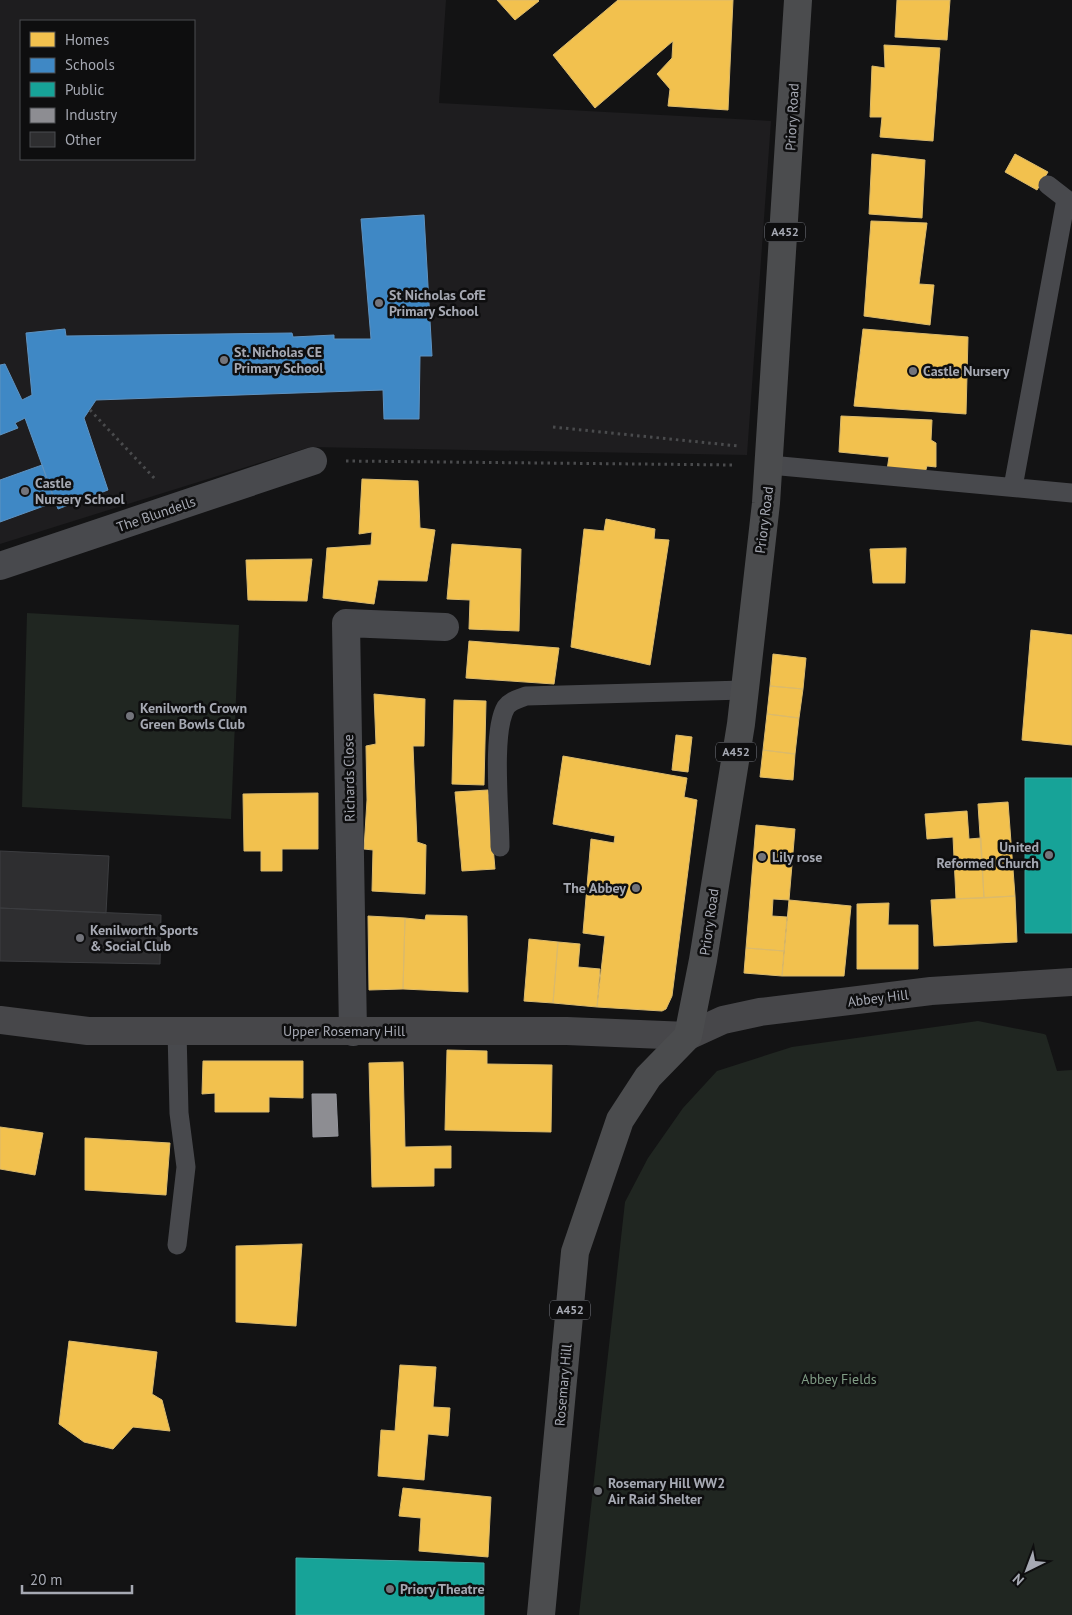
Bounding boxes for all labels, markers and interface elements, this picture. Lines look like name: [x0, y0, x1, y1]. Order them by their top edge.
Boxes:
legend: [20, 20, 195, 160]
text: Homes: [65, 30, 109, 49]
text: Schools: [65, 55, 115, 74]
text: Public: [65, 80, 104, 99]
street label: Priory Road: [781, 83, 803, 151]
text: Industry: [65, 105, 117, 124]
text: Other: [65, 130, 101, 149]
road number: A452: [765, 222, 805, 242]
place label: St Nicholas CofE Primary School: [389, 286, 486, 320]
marker: St Nicholas CofE Primary School: [373, 297, 385, 309]
place label: St. Nicholas CE Primary School: [234, 343, 324, 377]
marker: St. Nicholas CE Primary School: [218, 354, 230, 366]
place label: Castle Nursery: [923, 362, 1010, 380]
marker: Castle Nursery: [907, 365, 919, 377]
place label: Castle Nursery School: [35, 474, 125, 508]
marker: Castle Nursery School: [19, 485, 31, 497]
street label: Priory Road: [751, 485, 777, 555]
street label: The Blundells: [114, 492, 198, 536]
place label: Kenilworth Crown Green Bowls Club: [140, 699, 247, 733]
marker: Kenilworth Crown Green Bowls Club: [124, 710, 136, 722]
street label: Richards Close: [339, 734, 359, 822]
road number: A452: [716, 742, 756, 762]
place label: United Reformed Church: [936, 838, 1039, 872]
place label: Lily rose: [772, 848, 822, 866]
marker: United Reformed Church: [1043, 849, 1055, 861]
marker: Lily rose: [756, 851, 768, 863]
place label: The Abbey: [563, 879, 626, 897]
marker: The Abbey: [630, 882, 642, 894]
street label: Priory Road: [695, 887, 723, 957]
place label: Kenilworth Sports & Social Club: [90, 921, 198, 955]
marker: Kenilworth Sports & Social Club: [74, 932, 86, 944]
street label: Abbey Hill: [847, 985, 909, 1011]
street label: Upper Rosemary Hill: [283, 1022, 405, 1040]
road number: A452: [550, 1300, 590, 1320]
street label: Rosemary Hill: [550, 1343, 576, 1427]
park label: Abbey Fields: [801, 1370, 877, 1388]
place label: Rosemary Hill WW2 Air Raid Shelter: [608, 1474, 725, 1508]
marker: Rosemary Hill WW2 Air Raid Shelter: [592, 1485, 604, 1497]
north arrow: [1002, 1545, 1052, 1595]
scale bar: [22, 1562, 132, 1594]
text: 20 m: [30, 1570, 63, 1589]
text: N: [1009, 1570, 1028, 1589]
place label: Priory Theatre: [400, 1580, 485, 1598]
marker: Priory Theatre: [384, 1583, 396, 1595]

